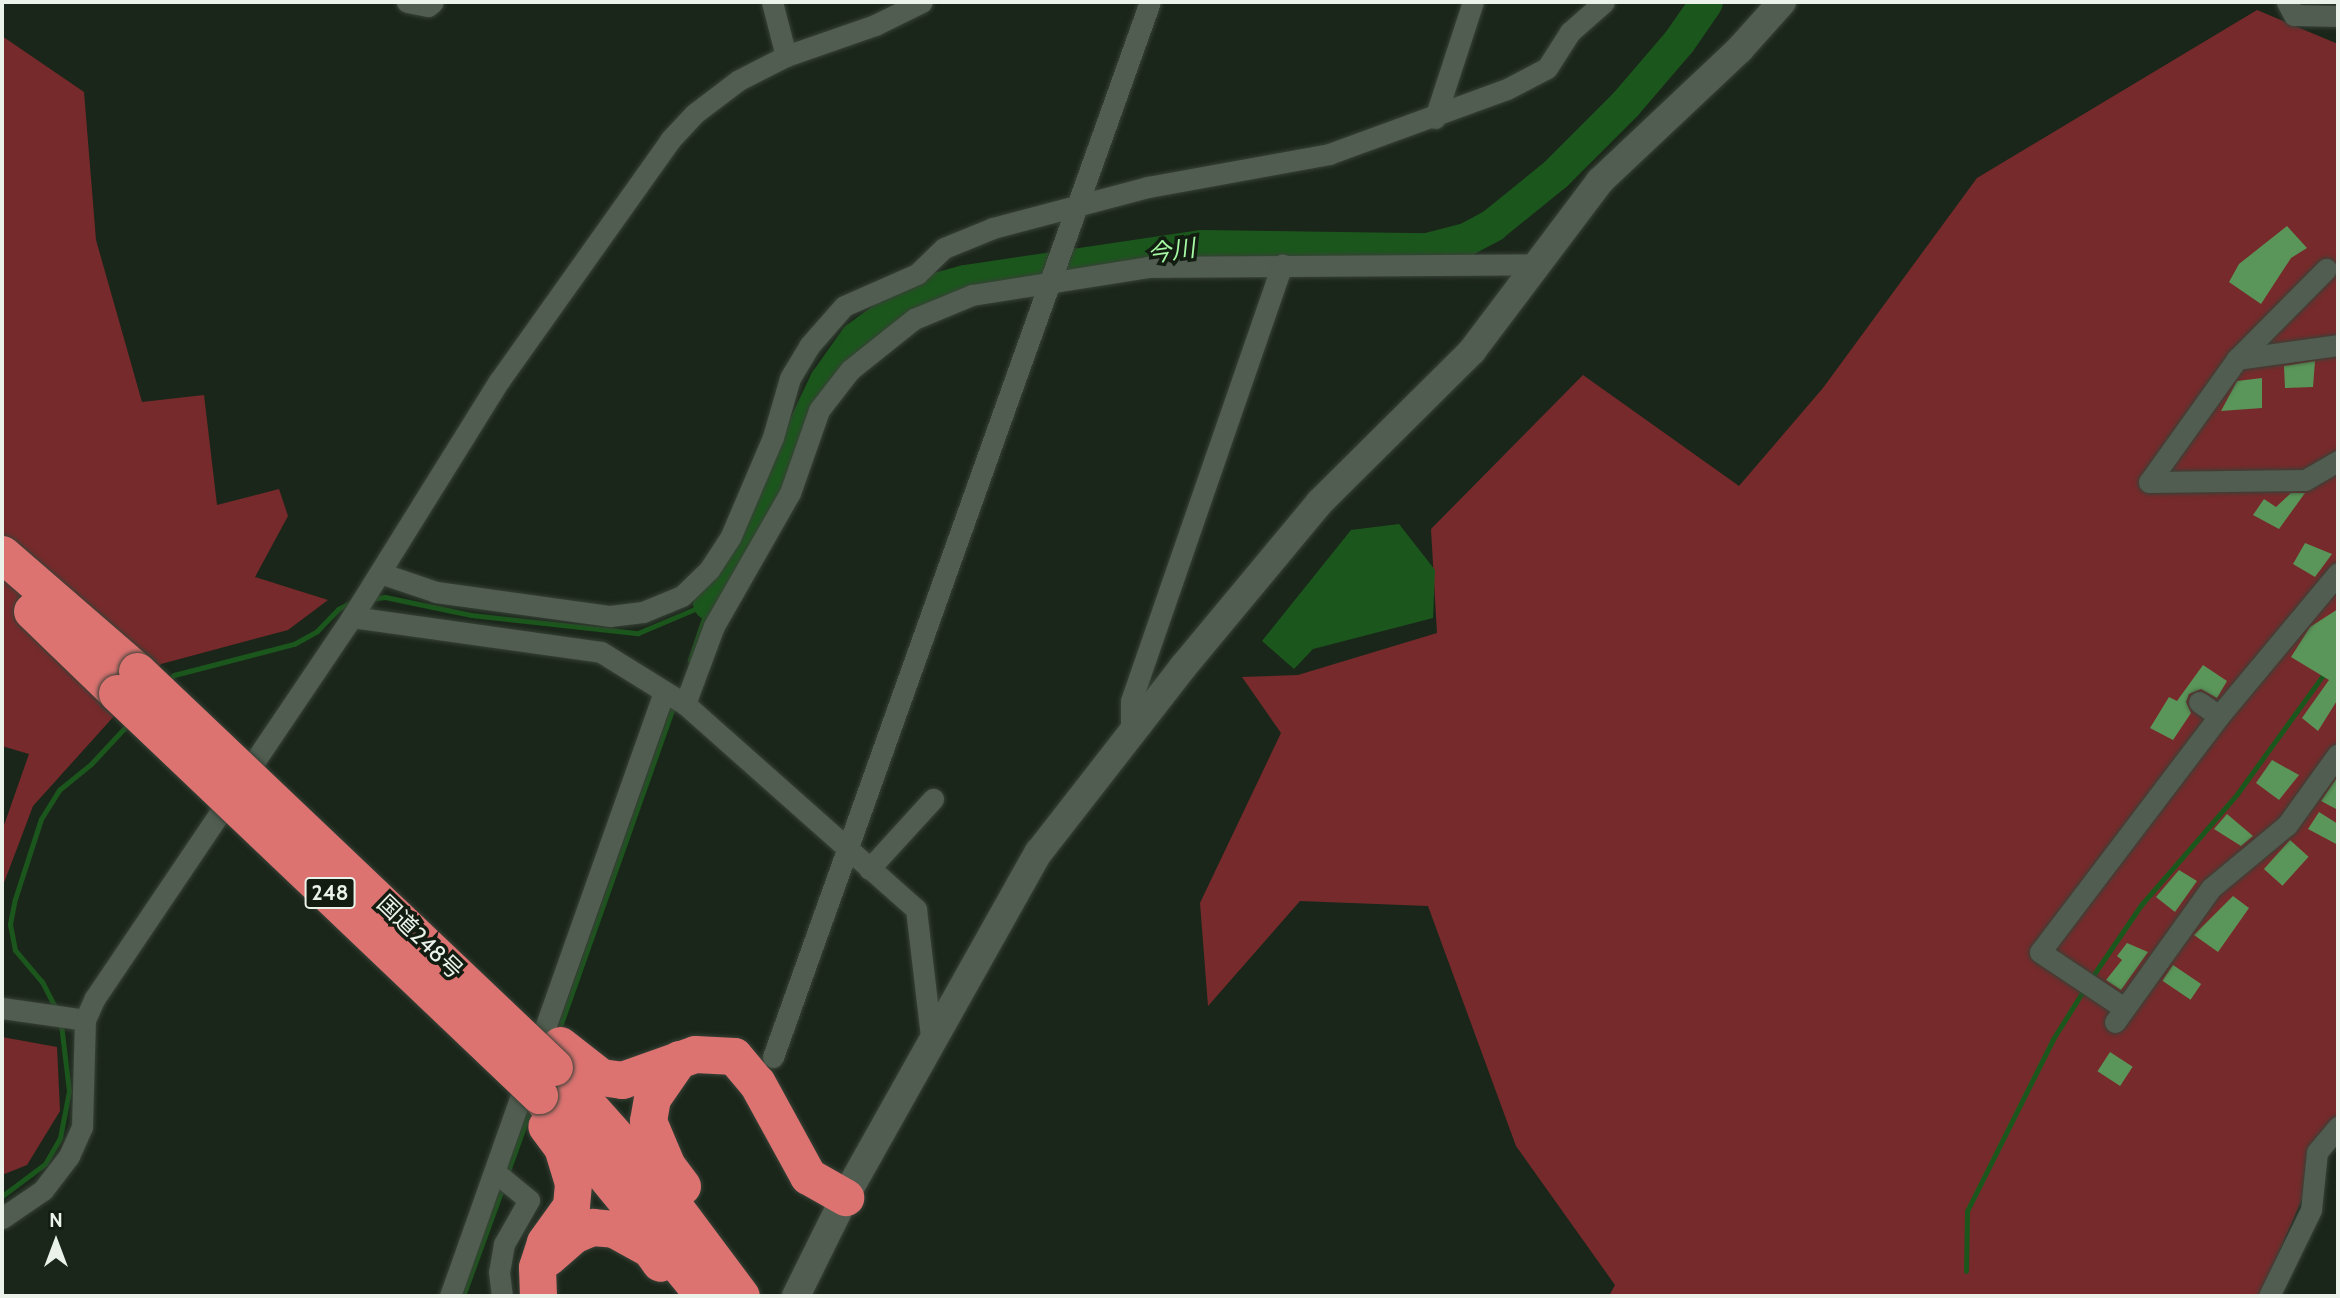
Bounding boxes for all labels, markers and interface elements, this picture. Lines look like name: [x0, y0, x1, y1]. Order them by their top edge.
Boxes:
water label: 今川: [1145, 233, 1197, 269]
road number: 248: [304, 876, 356, 910]
street label: 国道248号: [371, 889, 469, 985]
north arrow: [21, 1207, 91, 1277]
text: N: [49, 1209, 63, 1232]

